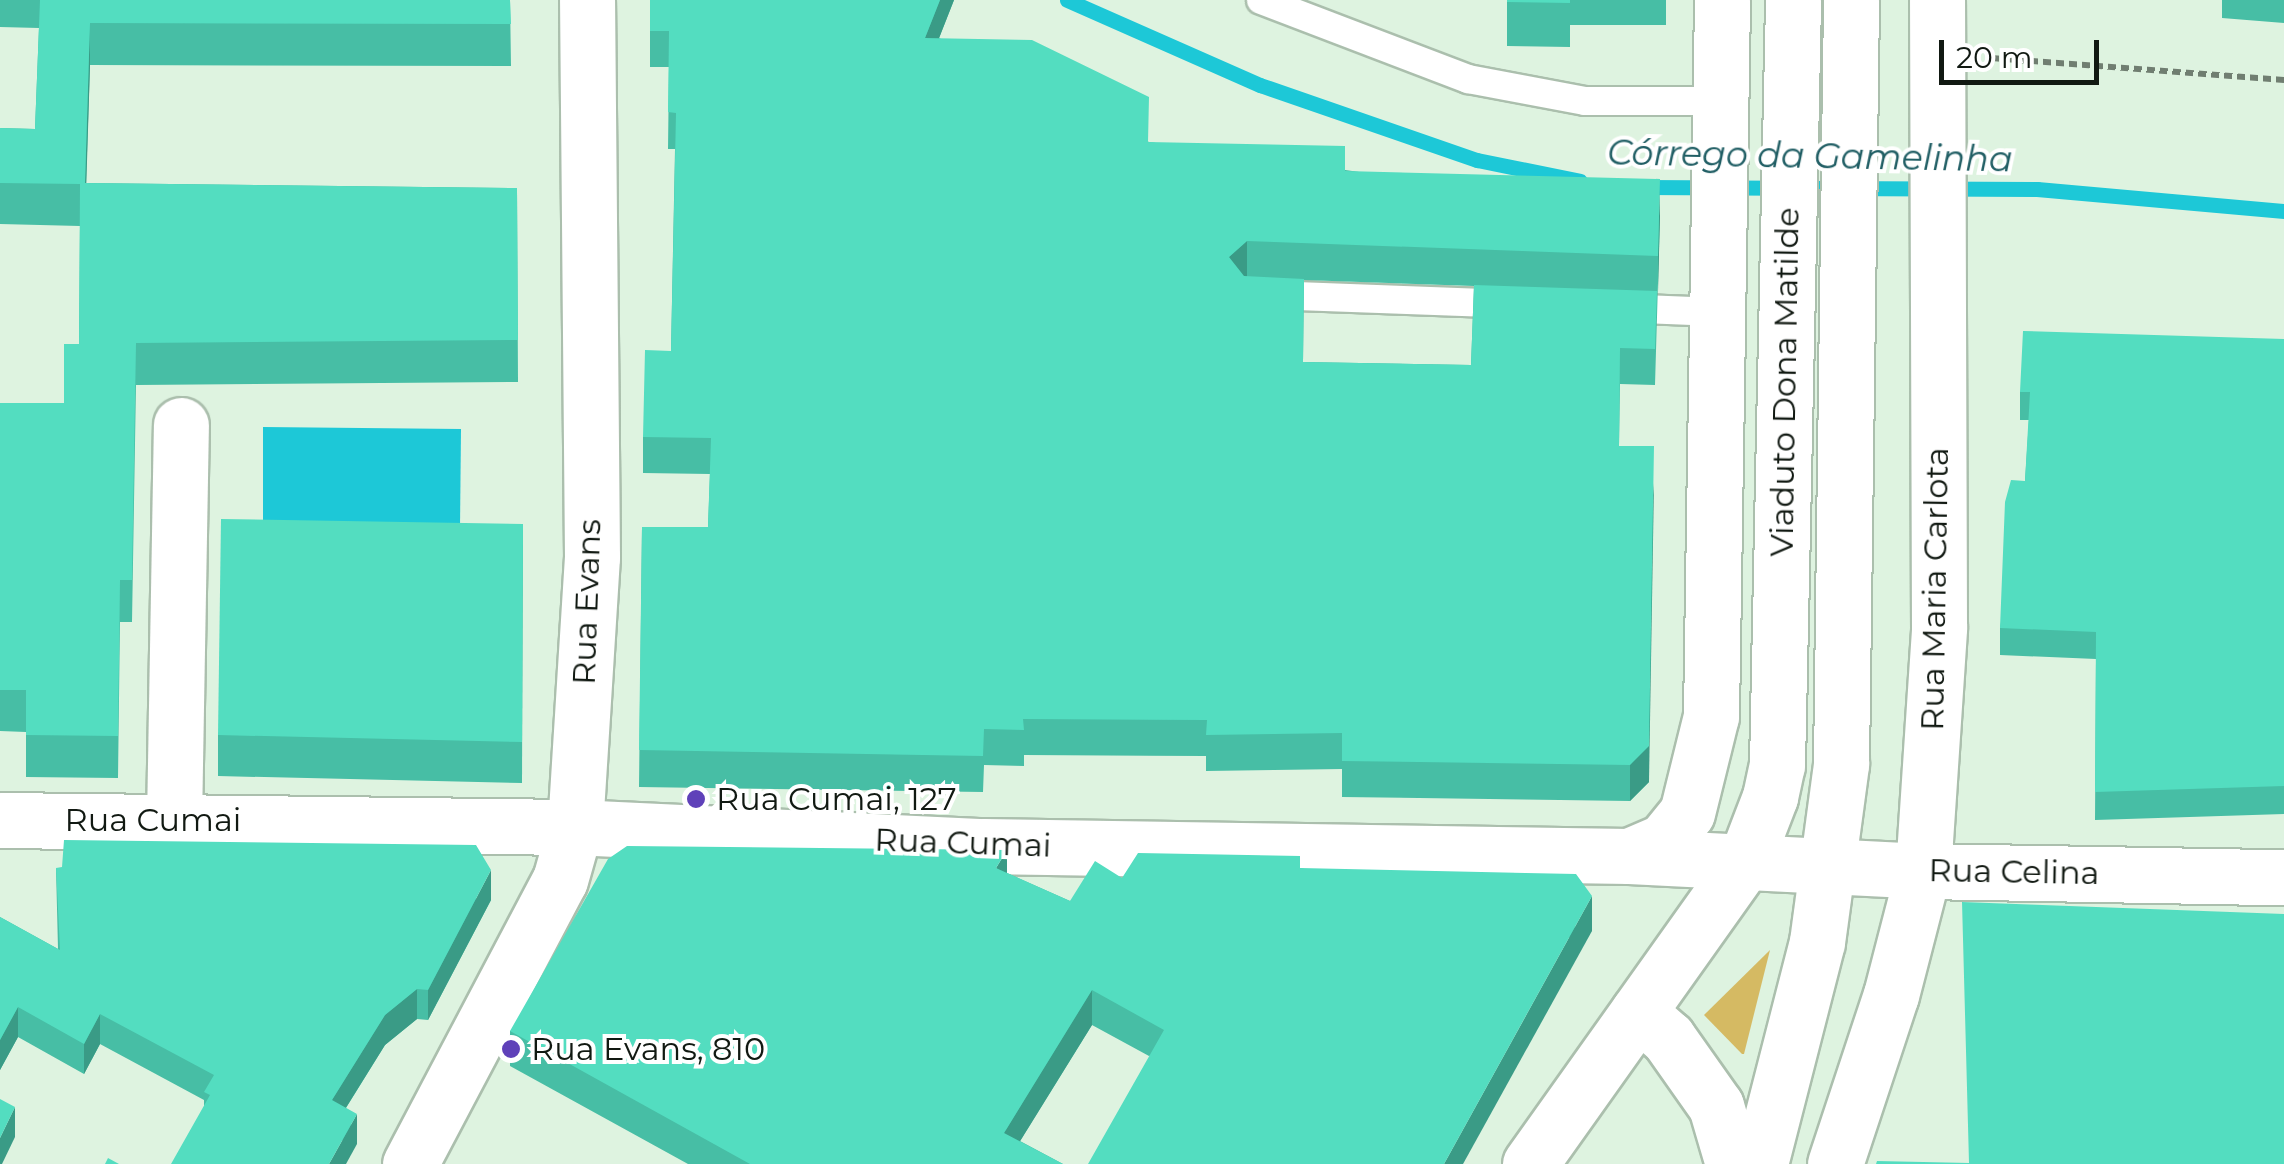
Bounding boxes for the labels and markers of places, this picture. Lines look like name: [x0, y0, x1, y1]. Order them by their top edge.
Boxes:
place label: Rua Cumai, 127: [716, 780, 957, 818]
marker: Rua Cumai, 127: [685, 788, 707, 810]
place label: Rua Evans, 810: [531, 1030, 765, 1068]
marker: Rua Evans, 810: [500, 1038, 522, 1060]

